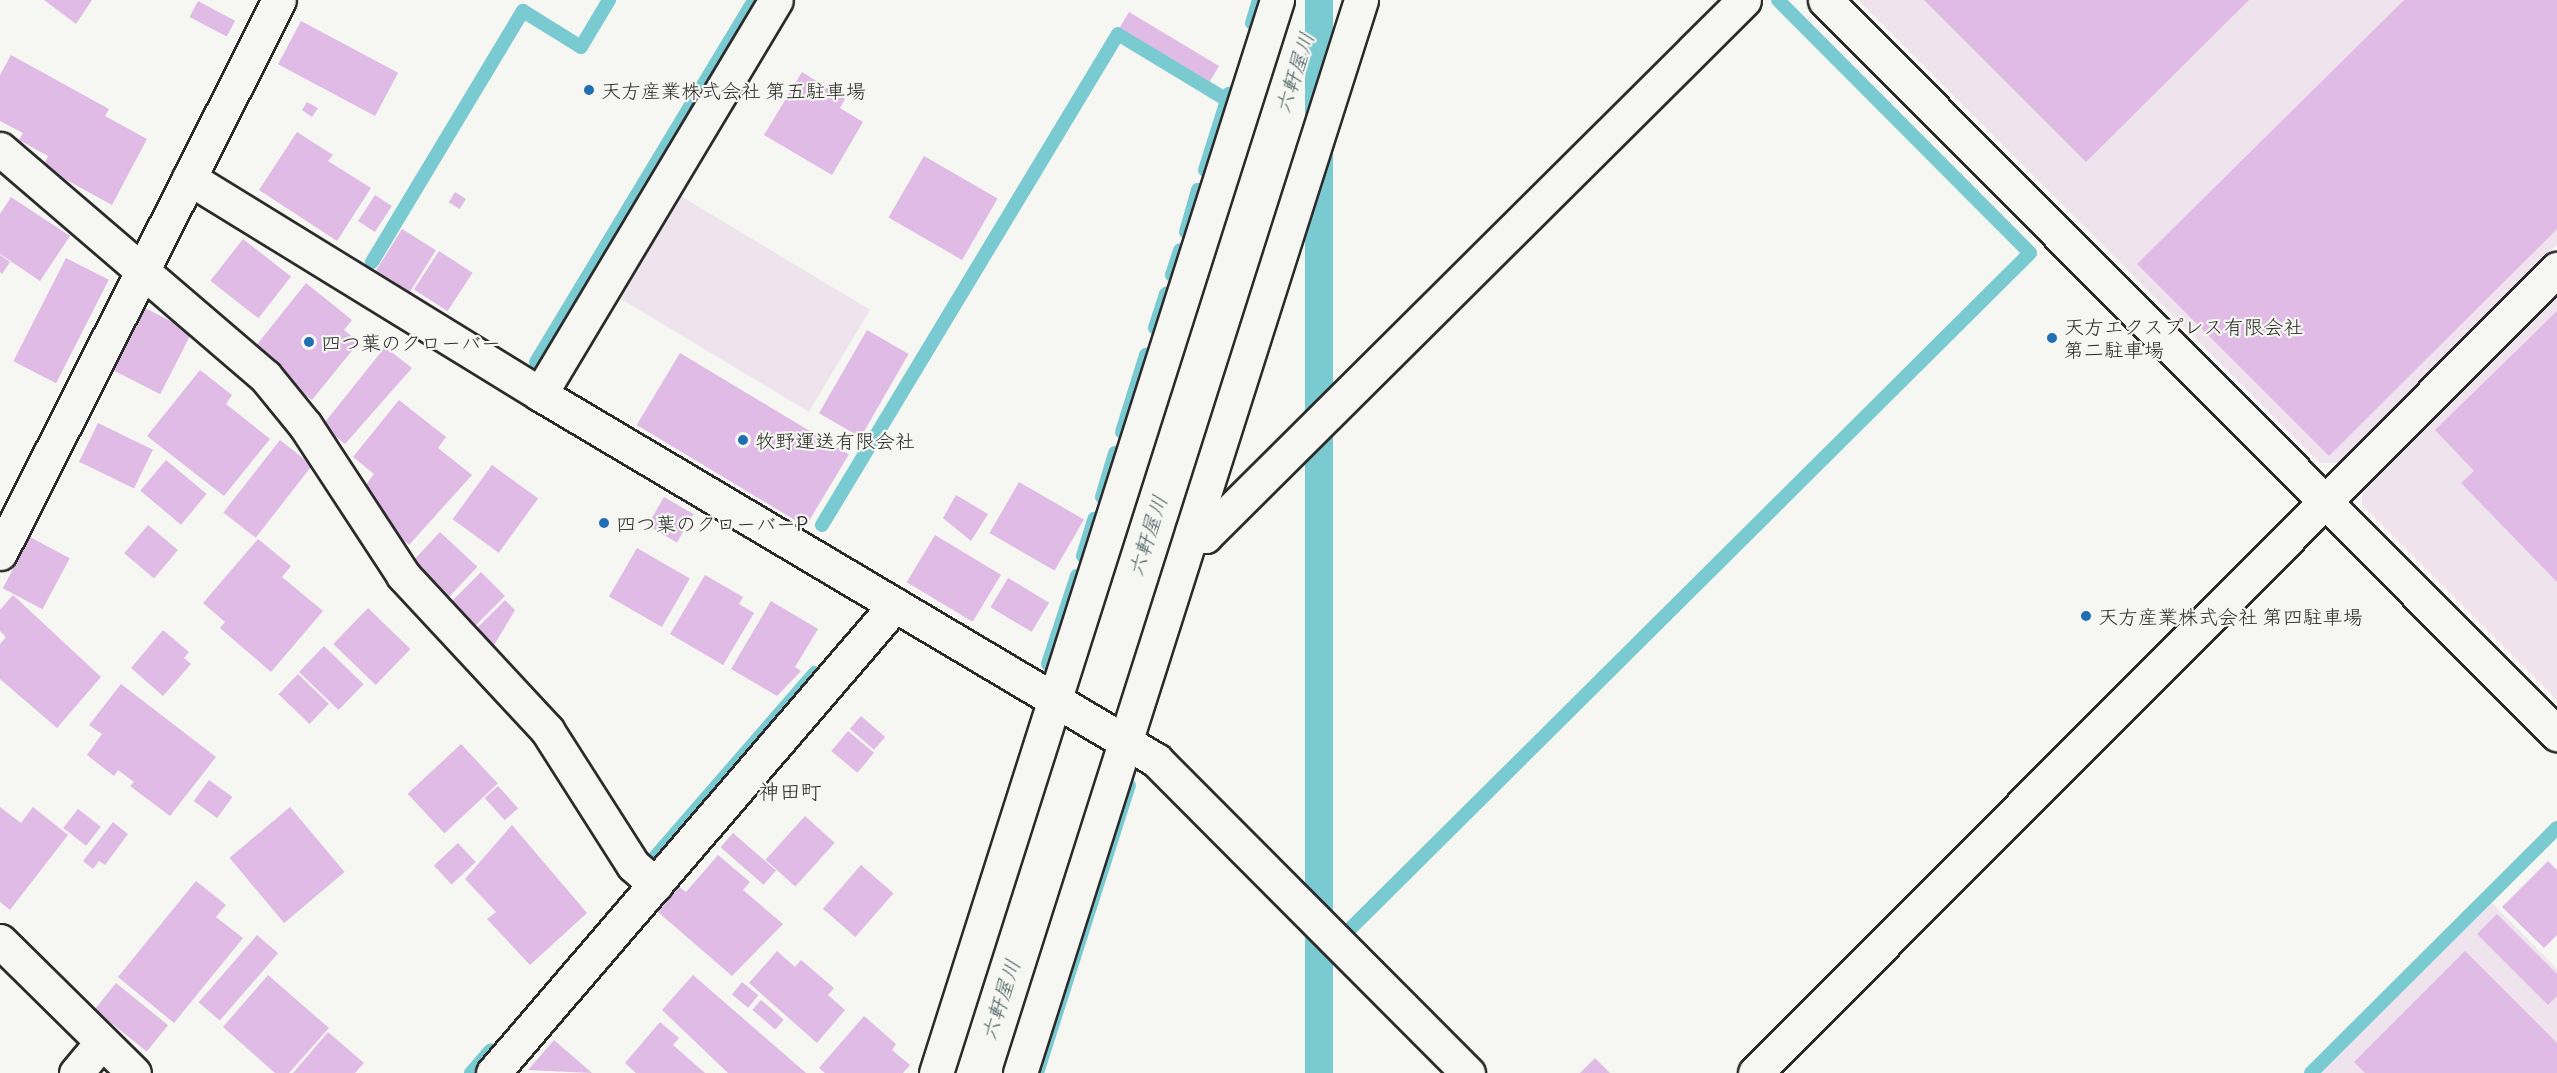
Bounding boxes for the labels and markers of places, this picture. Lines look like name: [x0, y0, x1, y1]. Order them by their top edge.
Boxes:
place label: 天方産業株式会社 第五駐車場: [601, 78, 866, 102]
marker: 天方産業株式会社 第五駐車場: [582, 83, 596, 97]
place label: 天方エクスプレス有限会社 第二駐車場: [2064, 314, 2304, 361]
place label: 四つ葉のクローバー: [321, 330, 501, 354]
marker: 天方エクスプレス有限会社 第二駐車場: [2045, 331, 2059, 345]
marker: 四つ葉のクローバー: [302, 335, 316, 349]
place label: 牧野運送有限会社: [755, 428, 915, 452]
marker: 牧野運送有限会社: [736, 433, 750, 447]
place label: 四つ葉のクローバーP: [616, 511, 808, 535]
marker: 四つ葉のクローバーP: [597, 516, 611, 530]
place label: 天方産業株式会社 第四駐車場: [2098, 604, 2363, 628]
marker: 天方産業株式会社 第四駐車場: [2079, 609, 2093, 623]

